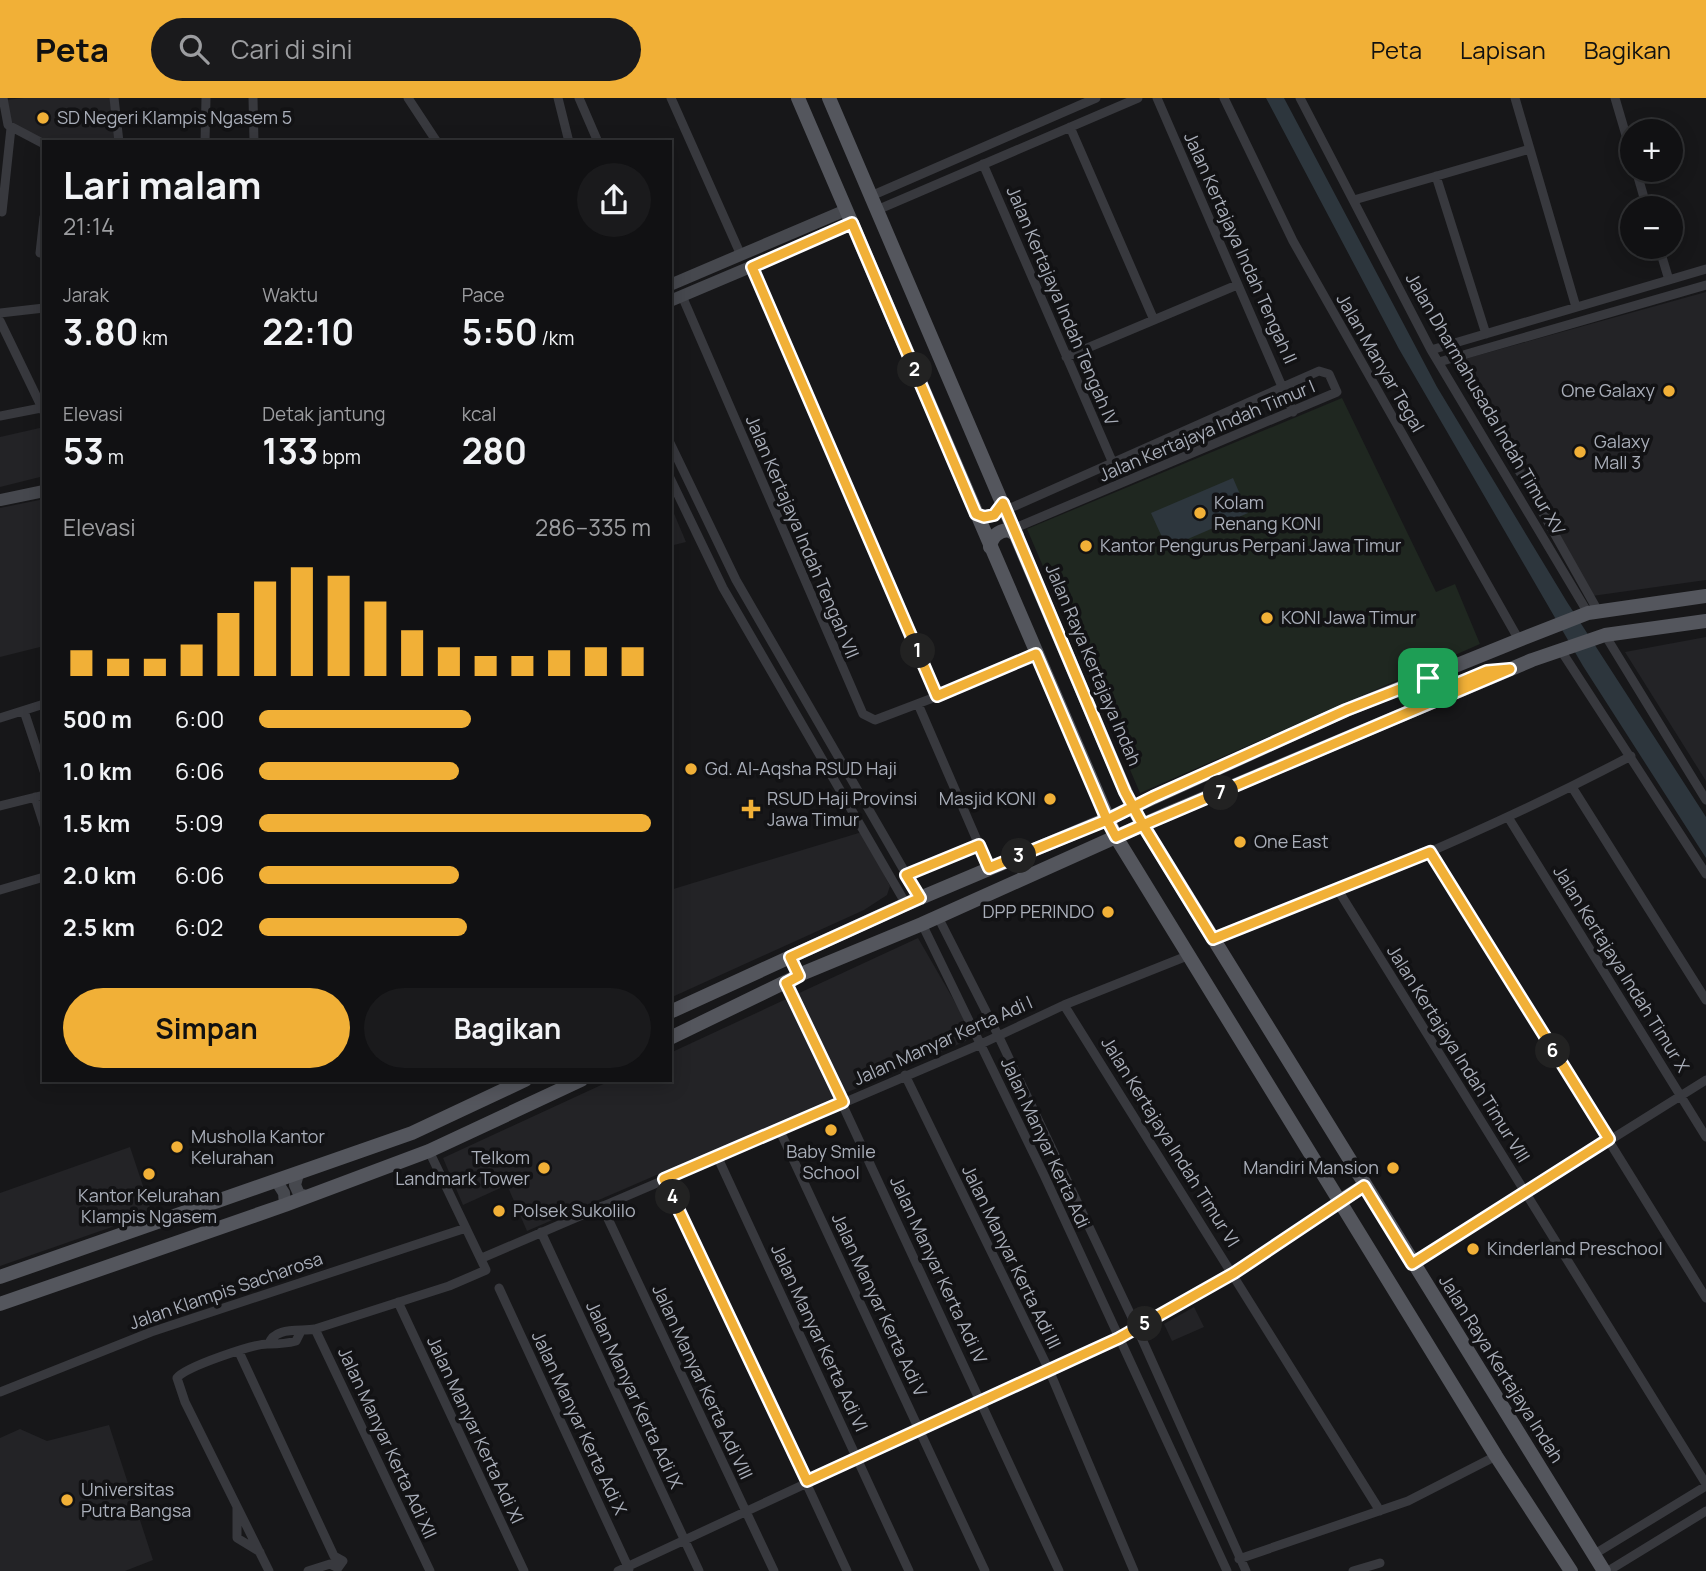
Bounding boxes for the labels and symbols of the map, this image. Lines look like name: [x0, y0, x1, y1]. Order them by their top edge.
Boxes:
place label: SD Negeri Klampis Ngasem 5: [57, 105, 292, 129]
marker: SD Negeri Klampis Ngasem 5: [35, 110, 51, 126]
street label: Jalan Kertajaya Indah Tengah II: [1179, 128, 1303, 367]
street label: Jalan Kertajaya Indah Tengah IV: [1002, 182, 1124, 429]
street label: Jalan Dharmahusada Indah Timur XV: [1401, 268, 1571, 539]
street label: Jalan Manyar Tegal: [1331, 289, 1430, 436]
pin: 2: [898, 352, 932, 388]
street label: Jalan Kertajaya Indah Timur I: [1095, 374, 1318, 487]
place label: One Galaxy: [1561, 378, 1655, 402]
marker: One Galaxy: [1661, 383, 1677, 399]
street label: Jalan Kertajaya Indah Tengah VII: [741, 411, 865, 662]
place label: Galaxy Mall 3: [1594, 429, 1650, 474]
marker: Galaxy Mall 3: [1572, 444, 1588, 460]
place label: Kolam Renang KONI: [1214, 490, 1321, 535]
marker: Kolam Renang KONI: [1192, 505, 1208, 521]
place label: Kantor Pengurus Perpani Jawa Timur: [1100, 533, 1402, 557]
marker: Kantor Pengurus Perpani Jawa Timur: [1078, 538, 1094, 554]
street label: Jalan Raya Kertajaya Indah: [1040, 560, 1147, 769]
place label: KONI Jawa Timur: [1281, 605, 1417, 629]
marker: KONI Jawa Timur: [1259, 610, 1275, 626]
pin: 1: [900, 634, 936, 668]
pin: [1398, 648, 1458, 708]
place label: Gd. Al-Aqsha RSUD Haji: [705, 756, 897, 780]
marker: Gd. Al-Aqsha RSUD Haji: [683, 761, 699, 777]
pin: 7: [1204, 776, 1238, 810]
place label: RSUD Haji Provinsi Jawa Timur: [767, 786, 918, 831]
place label: Masjid KONI: [939, 786, 1036, 810]
marker: Masjid KONI: [1042, 791, 1058, 807]
marker: RSUD Haji Provinsi Jawa Timur: [741, 799, 761, 819]
place label: One East: [1254, 829, 1329, 853]
marker: One East: [1232, 834, 1248, 850]
pin: 3: [1002, 838, 1036, 874]
street label: Jalan Kertajaya Indah Timur X: [1548, 861, 1696, 1076]
place label: DPP PERINDO: [982, 899, 1094, 923]
marker: DPP PERINDO: [1100, 904, 1116, 920]
street label: Jalan Kertajaya Indah Timur VIII: [1382, 940, 1536, 1167]
street label: Jalan Manyar Kerta Adi I: [849, 990, 1036, 1090]
street label: Jalan Kertajaya Indah Timur VI: [1096, 1032, 1246, 1251]
pin: 6: [1536, 1034, 1570, 1068]
street label: Jalan Manyar Kerta Adi: [996, 1053, 1096, 1232]
marker: Baby Smile School: [823, 1122, 839, 1138]
place label: Musholla Kantor Kelurahan: [191, 1124, 325, 1169]
marker: Musholla Kantor Kelurahan: [169, 1139, 185, 1155]
place label: Baby Smile School: [786, 1139, 876, 1184]
place label: Telkom Landmark Tower: [395, 1145, 530, 1190]
place label: Mandiri Mansion: [1243, 1155, 1379, 1179]
marker: Telkom Landmark Tower: [536, 1160, 552, 1176]
marker: Mandiri Mansion: [1385, 1160, 1401, 1176]
street label: Jalan Manyar Kerta Adi III: [957, 1161, 1067, 1353]
marker: Kantor Kelurahan Klampis Ngasem: [141, 1166, 157, 1182]
street label: Jalan Manyar Kerta Adi IV: [885, 1172, 993, 1367]
pin: 4: [656, 1180, 690, 1214]
place label: Kantor Kelurahan Klampis Ngasem: [78, 1183, 220, 1228]
place label: Polsek Sukolilo: [513, 1198, 636, 1222]
marker: Polsek Sukolilo: [491, 1203, 507, 1219]
street label: Jalan Manyar Kerta Adi V: [827, 1209, 933, 1400]
place label: Kinderland Preschool: [1487, 1236, 1663, 1260]
street label: Jalan Manyar Kerta Adi VI: [766, 1240, 874, 1435]
marker: Kinderland Preschool: [1465, 1241, 1481, 1257]
street label: Jalan Klampis Sacharosa: [126, 1246, 326, 1334]
street label: Jalan Raya Kertajaya Indah: [1434, 1270, 1570, 1467]
street label: Jalan Manyar Kerta Adi VIII: [647, 1280, 759, 1483]
street label: Jalan Manyar Kerta Adi IX: [581, 1297, 689, 1492]
pin: 5: [1128, 1306, 1162, 1342]
street label: Jalan Manyar Kerta Adi X: [527, 1327, 633, 1518]
street label: Jalan Manyar Kerta Adi XI: [422, 1332, 530, 1527]
street label: Jalan Manyar Kerta Adi XII: [333, 1343, 443, 1542]
place label: Universitas Putra Bangsa: [81, 1477, 191, 1522]
marker: Universitas Putra Bangsa: [59, 1492, 75, 1508]

